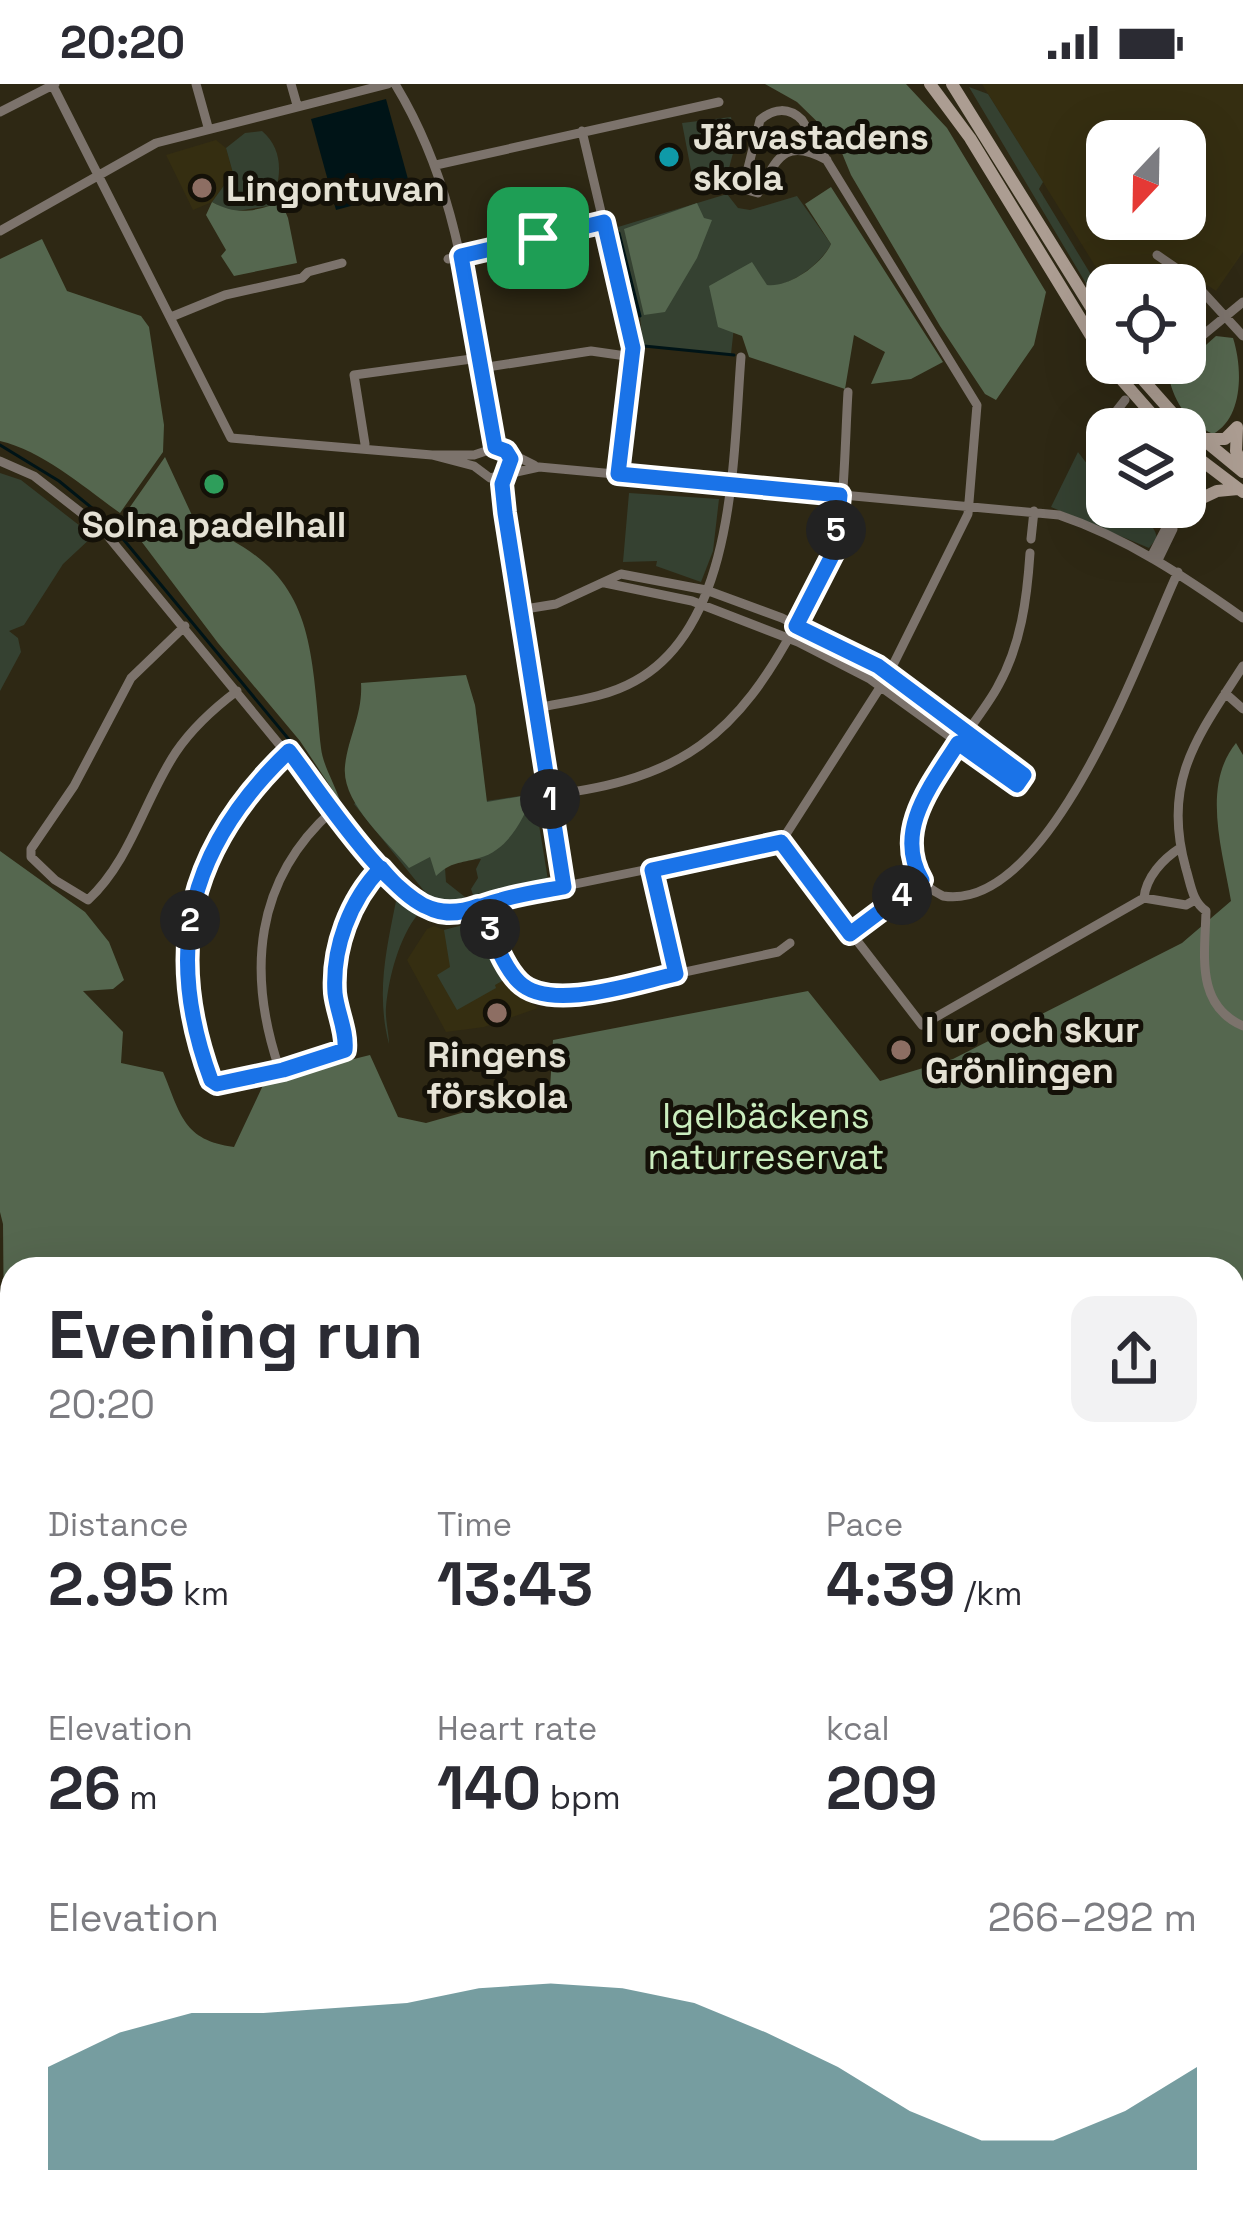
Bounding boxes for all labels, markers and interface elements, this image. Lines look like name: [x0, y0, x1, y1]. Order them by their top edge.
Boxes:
text: 20:20: [60, 14, 185, 71]
place label: Järvastadens skola: [693, 114, 929, 201]
north arrow: [1086, 120, 1206, 240]
map controls: [1086, 120, 1206, 528]
marker: Järvastadens skola: [656, 144, 682, 170]
place label: Lingontuvan: [226, 166, 445, 212]
marker: Lingontuvan: [189, 175, 215, 201]
pin: [487, 187, 589, 289]
icon: arrive: [505, 205, 571, 271]
button: locate: [1086, 264, 1206, 384]
button: layers: [1086, 408, 1206, 528]
marker: Solna padelhall: [201, 471, 227, 497]
pin: 5: [806, 500, 866, 560]
place label: Solna padelhall: [82, 502, 346, 548]
text: 5: [826, 509, 846, 551]
pin: 1: [520, 769, 580, 829]
text: 1: [543, 778, 557, 820]
pin: 4: [872, 865, 932, 925]
text: 4: [892, 874, 913, 916]
pin: 2: [160, 890, 220, 950]
text: 2: [180, 899, 200, 941]
pin: 3: [460, 899, 520, 959]
text: 3: [480, 908, 500, 950]
marker: Ringens förskola: [484, 1000, 510, 1026]
place label: I ur och skur Grönlingen: [925, 1007, 1139, 1094]
place label: Ringens förskola: [426, 1032, 568, 1119]
marker: I ur och skur Grönlingen: [888, 1037, 914, 1063]
park label: Igelbäckens naturreservat: [648, 1093, 884, 1180]
text: Evening run: [48, 1293, 423, 1377]
button: share: [1071, 1296, 1197, 1422]
text: 20:20: [48, 1380, 155, 1429]
text: Distance: [48, 1504, 189, 1546]
text: Time: [437, 1504, 512, 1546]
text: Pace: [826, 1504, 903, 1546]
text: 2.95: [48, 1546, 174, 1623]
text: 13:43: [437, 1546, 593, 1623]
text: 4:39: [826, 1546, 956, 1623]
text: km: [174, 1573, 229, 1615]
text: /km: [956, 1573, 1022, 1615]
text: Elevation: [48, 1708, 193, 1750]
text: Heart rate: [437, 1708, 597, 1750]
text: kcal: [826, 1708, 890, 1750]
text: 26: [48, 1750, 121, 1827]
text: 140: [437, 1750, 541, 1827]
text: 209: [826, 1750, 938, 1827]
text: m: [121, 1777, 158, 1819]
text: bpm: [541, 1777, 621, 1819]
text: Elevation: [48, 1893, 219, 1942]
text: 266–292 m: [988, 1893, 1197, 1942]

